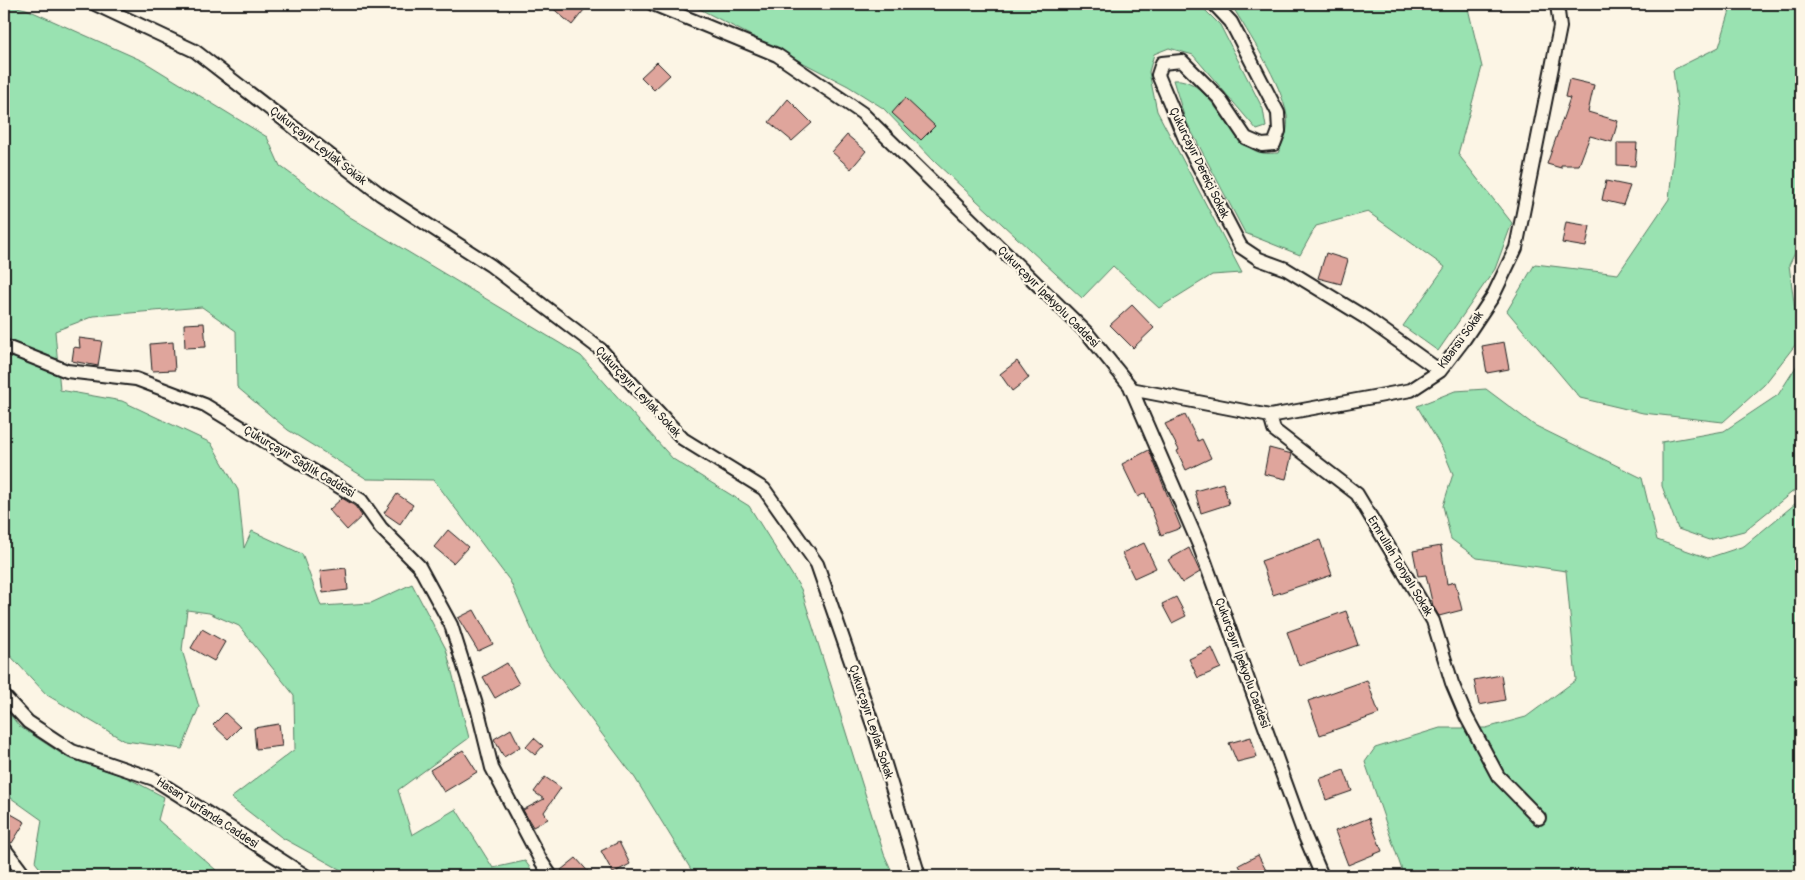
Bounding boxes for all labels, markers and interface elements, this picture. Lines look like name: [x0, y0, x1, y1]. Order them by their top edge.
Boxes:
street label: Çukurçayır Leylak Sokak: [267, 104, 369, 188]
street label: Çukurçayır Dereiçi Sokak: [1166, 105, 1232, 221]
street label: Çukurçayır İpekyolu Caddesi: [994, 242, 1103, 351]
street label: Kibarsu Sokak: [1435, 308, 1487, 372]
street label: Çukurçayır Leylak Sokak: [592, 343, 684, 441]
street label: Çukurçayır Sağlık Caddesi: [241, 423, 357, 501]
street label: Emrullah Tonyalı Sokak: [1364, 513, 1436, 619]
street label: Çukurçayır İpekyolu Caddesi: [1211, 596, 1273, 730]
street label: Çukurçayır Leylak Sokak: [846, 663, 896, 781]
street label: Hasan Turfanda Caddesi: [153, 774, 261, 852]

